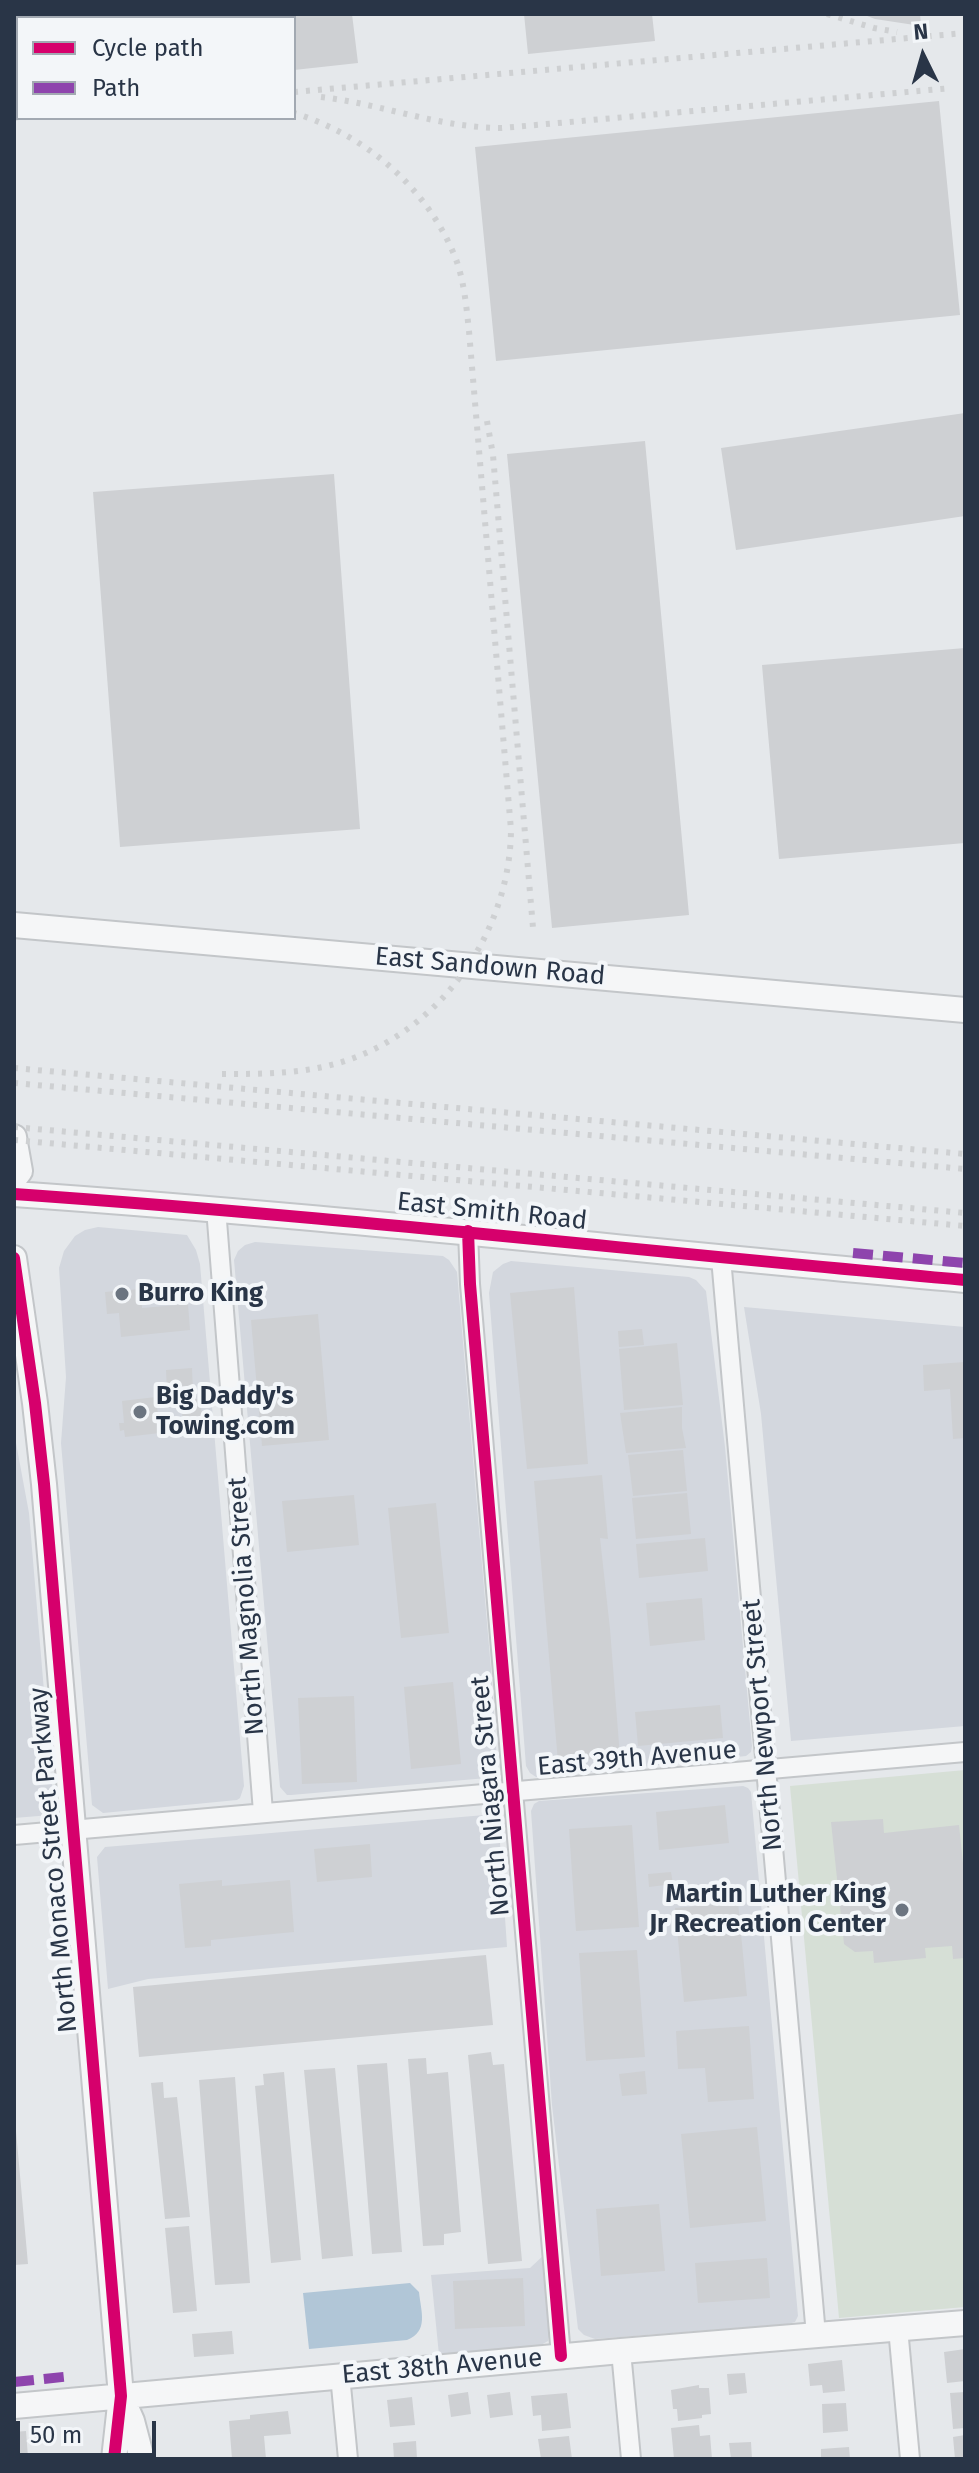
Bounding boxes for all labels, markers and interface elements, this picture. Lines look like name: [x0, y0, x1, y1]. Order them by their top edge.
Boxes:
legend: [16, 16, 296, 120]
north arrow: [883, 16, 963, 96]
text: N: [912, 18, 929, 46]
text: Cycle path: [92, 34, 204, 62]
text: Path: [92, 74, 140, 102]
street label: East Sandown Road: [374, 941, 606, 993]
street label: East Smith Road: [395, 1186, 589, 1238]
place label: Burro King: [138, 1278, 263, 1310]
marker: Burro King: [113, 1285, 131, 1303]
place label: Big Daddy's Towing.com: [156, 1381, 295, 1442]
marker: Big Daddy's Towing.com: [131, 1403, 149, 1421]
street label: North Magnolia Street: [222, 1476, 272, 1736]
street label: North Newport Street: [736, 1598, 790, 1852]
street label: North Niagara Street: [465, 1674, 517, 1918]
street label: North Monaco Street Parkway: [23, 1686, 85, 2034]
street label: East 39th Avenue: [536, 1735, 738, 1783]
place label: Martin Luther King Jr Recreation Center: [649, 1879, 886, 1940]
marker: Martin Luther King Jr Recreation Center: [893, 1901, 911, 1919]
street label: East 38th Avenue: [341, 2343, 543, 2391]
scale bar: [20, 2405, 160, 2455]
text: 50 m: [30, 2421, 82, 2449]

